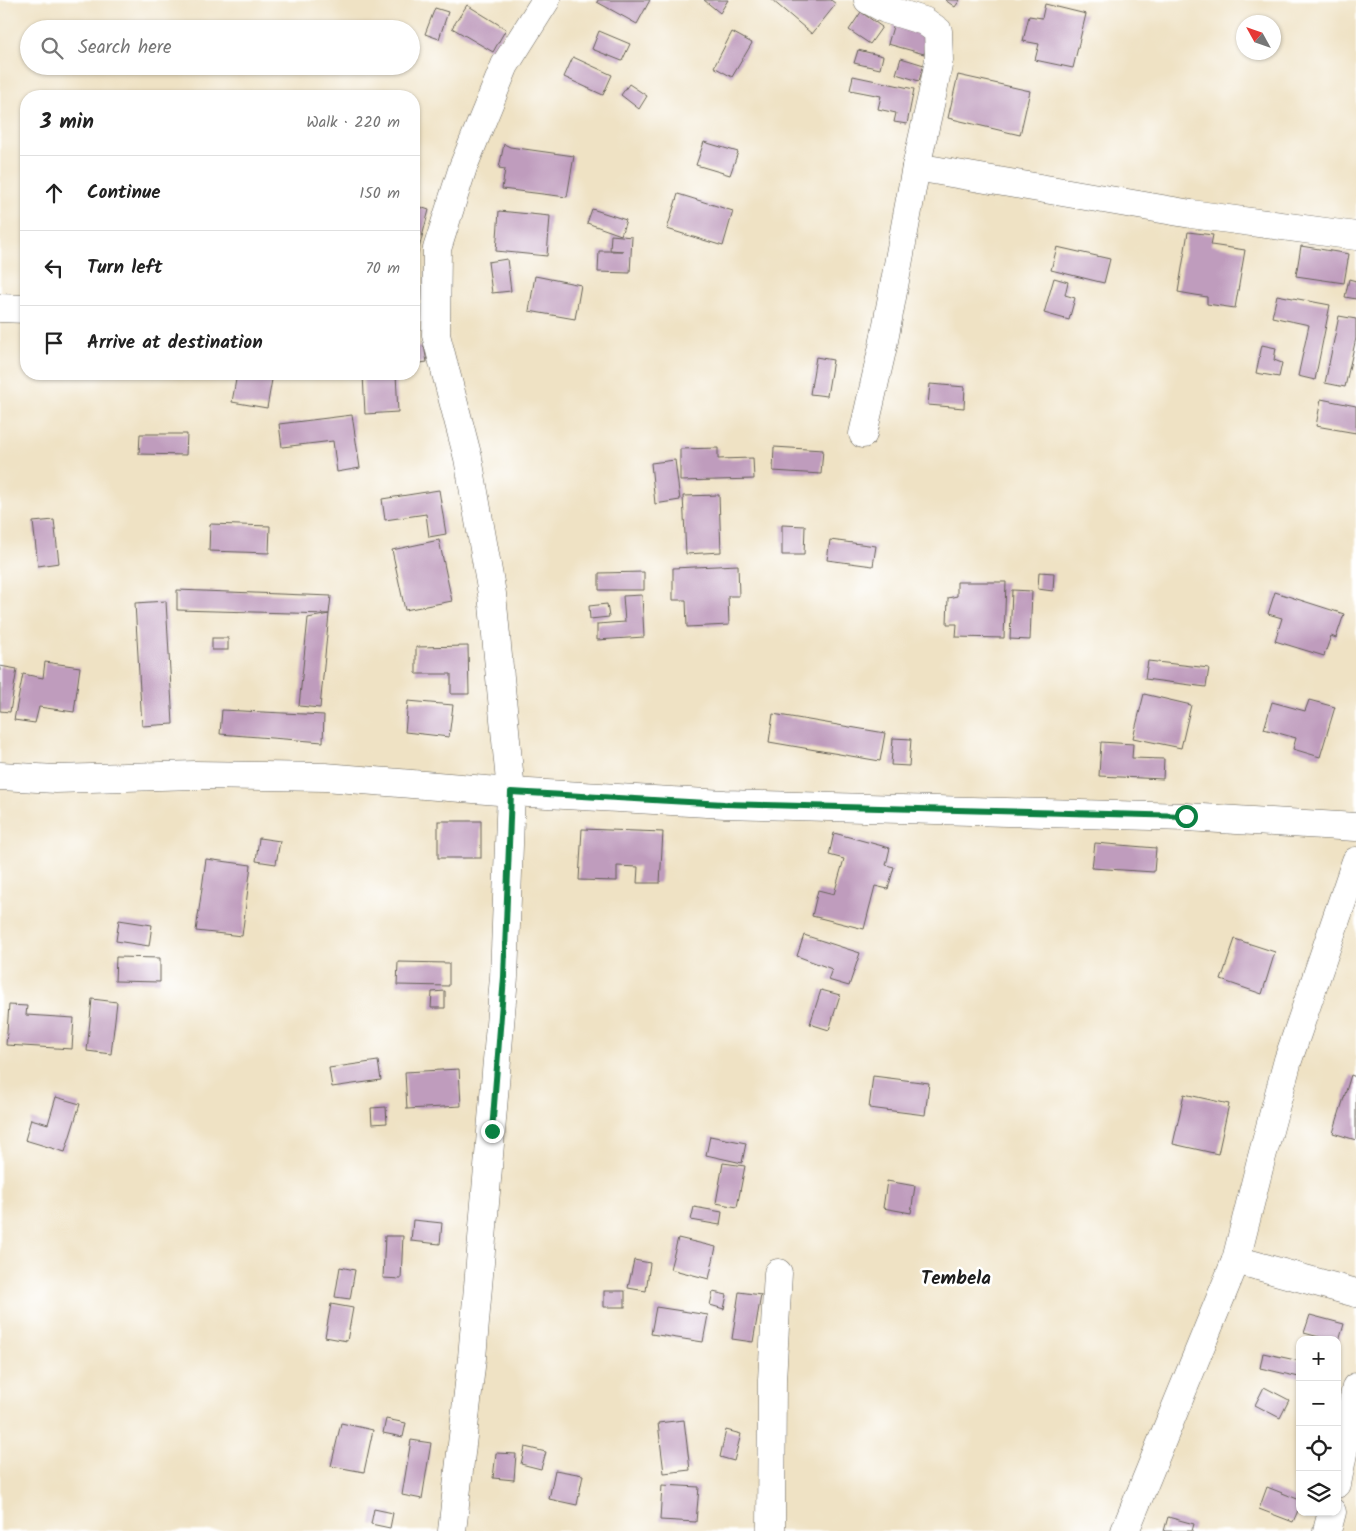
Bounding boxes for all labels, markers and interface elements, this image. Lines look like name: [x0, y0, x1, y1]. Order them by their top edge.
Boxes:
north arrow: [1236, 15, 1281, 60]
search box: [20, 20, 420, 75]
text: Search here: [78, 33, 172, 63]
icon: search: [38, 34, 66, 62]
text: 3 min: [40, 106, 94, 139]
text: Walk · 220 m: [306, 110, 400, 135]
text: Continue: [87, 178, 160, 208]
icon: ahead: [40, 179, 68, 207]
text: 150 m: [359, 181, 400, 206]
text: Turn left: [87, 253, 162, 283]
icon: left: [40, 254, 68, 282]
text: 70 m: [365, 256, 400, 281]
text: Arrive at destination: [87, 328, 263, 358]
icon: arrive: [40, 329, 68, 357]
route start: [1175, 805, 1198, 828]
route end: [481, 1120, 504, 1143]
district label: Tembela: [921, 1264, 991, 1294]
map controls: [1296, 1336, 1341, 1516]
button: +: [1296, 1336, 1341, 1381]
button: −: [1296, 1381, 1341, 1426]
button: locate: [1296, 1426, 1341, 1471]
button: layers: [1296, 1471, 1341, 1516]

